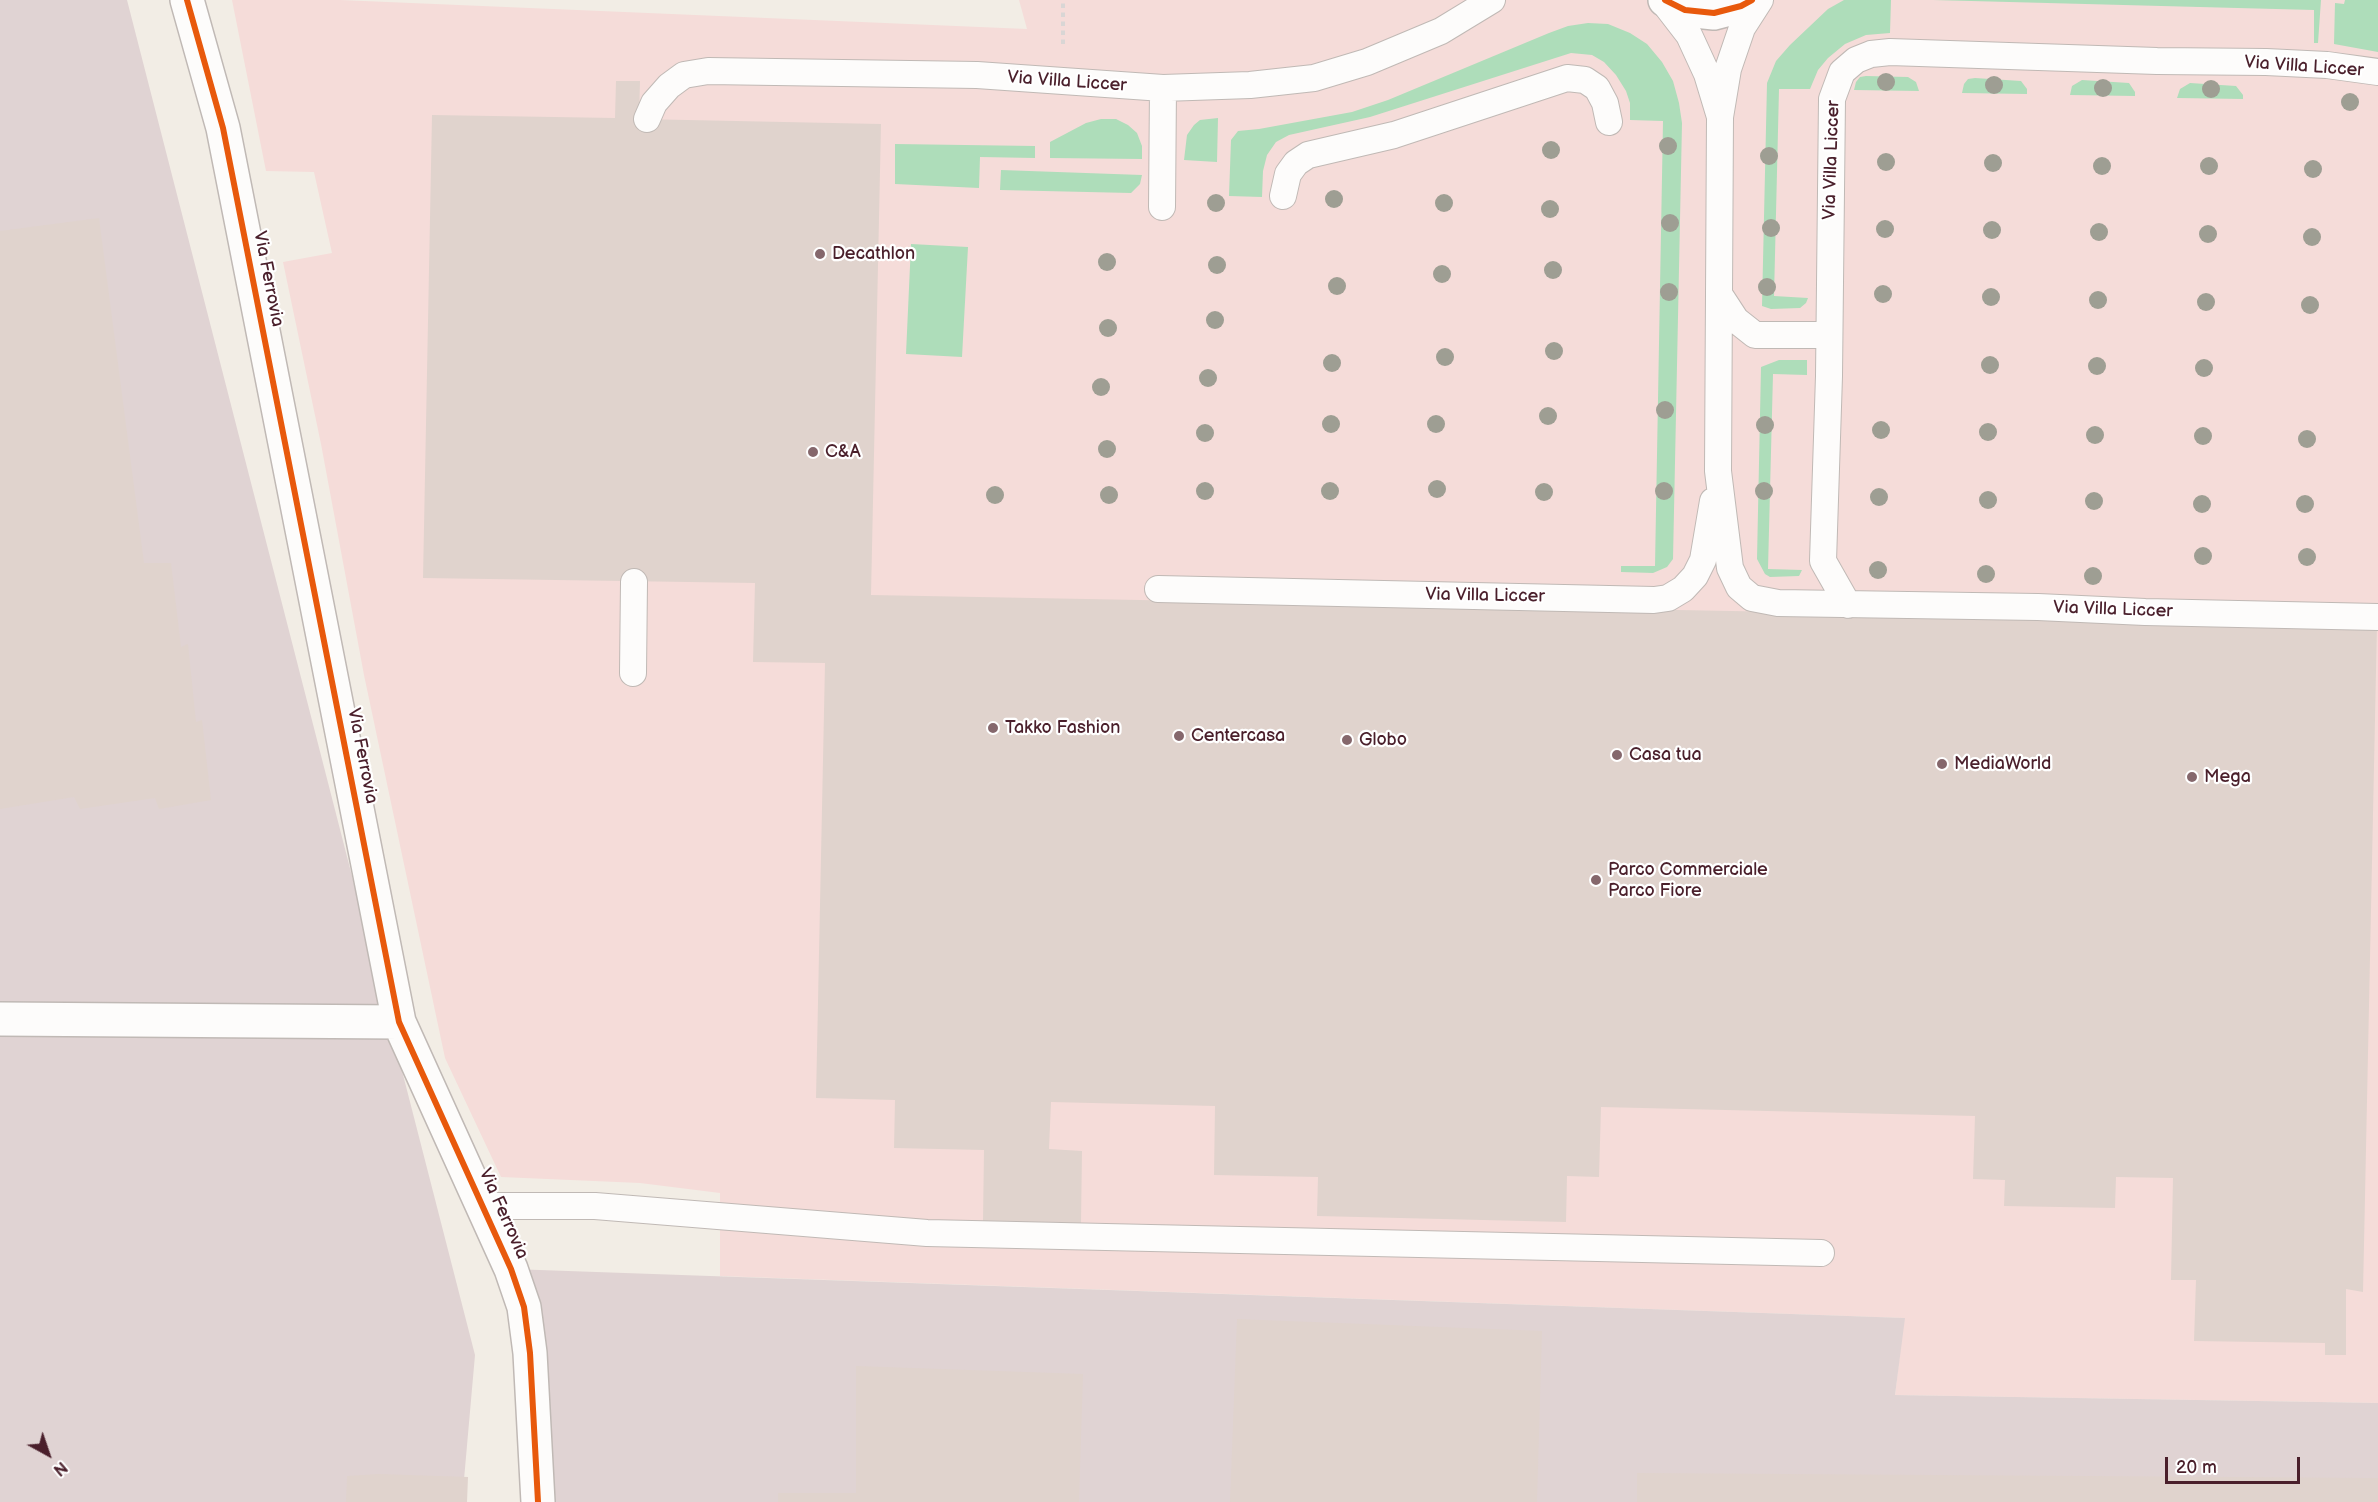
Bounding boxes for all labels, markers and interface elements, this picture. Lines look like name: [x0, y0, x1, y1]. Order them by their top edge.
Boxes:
street label: Via Villa Liccer: [2244, 52, 2364, 82]
street label: Via Villa Liccer: [1007, 67, 1127, 97]
street label: Via Villa Liccer: [1819, 100, 1845, 220]
street label: Via Ferrovia: [248, 229, 288, 329]
place label: Decathlon: [832, 243, 915, 265]
marker: Decathlon: [813, 247, 827, 261]
place label: C&A: [825, 441, 861, 463]
marker: C&A: [806, 445, 820, 459]
street label: Via Villa Liccer: [1425, 584, 1545, 608]
street label: Via Villa Liccer: [2053, 597, 2173, 623]
street label: Via Ferrovia: [342, 706, 382, 806]
place label: Takko Fashion: [1005, 717, 1120, 739]
marker: Takko Fashion: [986, 721, 1000, 735]
place label: Centercasa: [1191, 725, 1285, 747]
marker: Centercasa: [1172, 729, 1186, 743]
place label: Globo: [1359, 729, 1407, 751]
marker: Globo: [1340, 733, 1354, 747]
place label: Casa tua: [1629, 744, 1702, 766]
marker: Casa tua: [1610, 748, 1624, 762]
place label: MediaWorld: [1954, 753, 2051, 775]
marker: MediaWorld: [1935, 757, 1949, 771]
place label: Mega: [2204, 766, 2251, 788]
marker: Mega: [2185, 770, 2199, 784]
place label: Parco Commerciale Parco Fiore: [1608, 859, 1768, 902]
marker: Parco Commerciale Parco Fiore: [1589, 873, 1603, 887]
street label: Via Ferrovia: [473, 1165, 533, 1263]
north arrow: [18, 1424, 78, 1484]
scale bar: [2168, 1445, 2303, 1483]
text: N: [49, 1457, 71, 1479]
text: 20 m: [2176, 1457, 2217, 1478]

